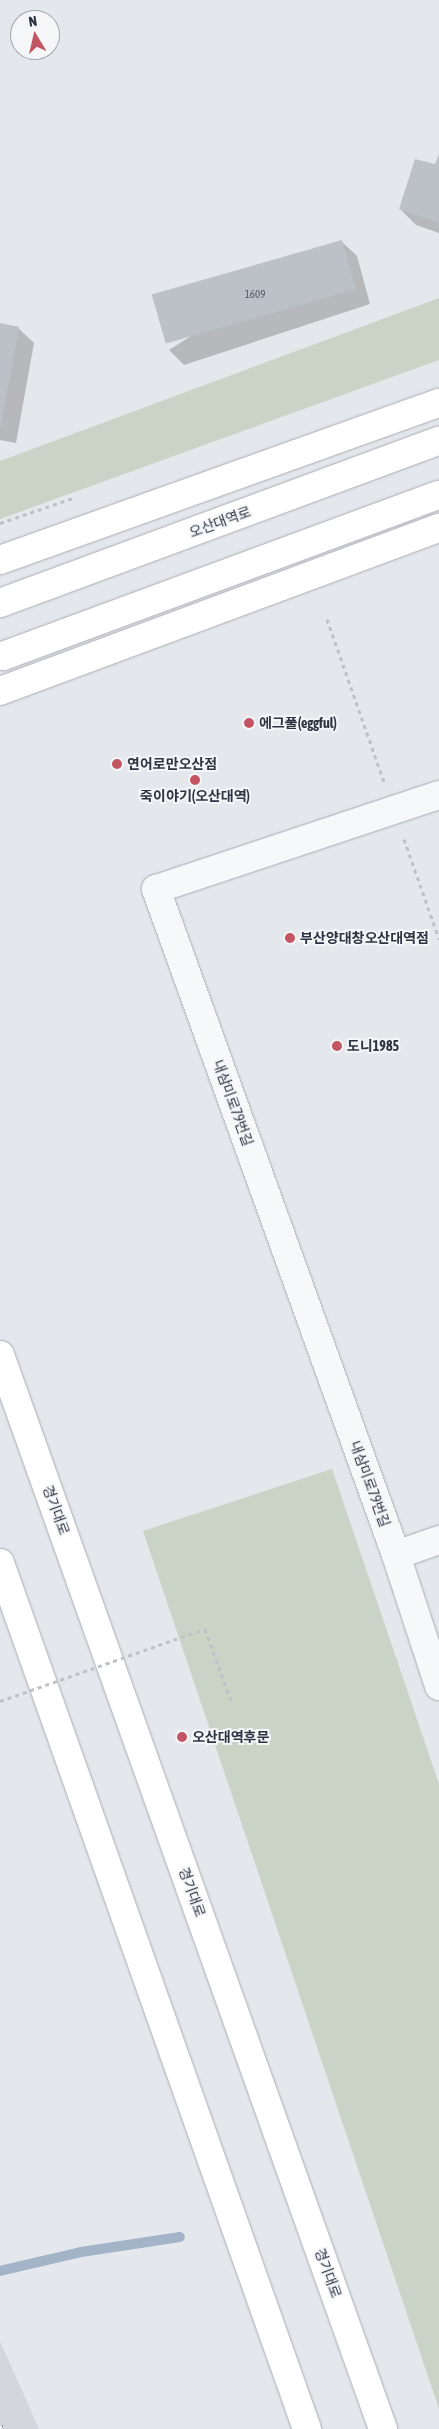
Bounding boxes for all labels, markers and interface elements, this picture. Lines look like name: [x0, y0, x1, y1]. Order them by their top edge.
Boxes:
north arrow: [10, 10, 60, 60]
text: N: [27, 13, 38, 30]
house number: 1609: [245, 287, 265, 301]
street label: 오산대역로: [187, 503, 253, 541]
place label: 에그풀(eggful): [259, 715, 337, 731]
marker: 에그풀(eggful): [243, 717, 255, 729]
place label: 연어로만오산점: [127, 756, 217, 772]
marker: 연어로만오산점: [111, 758, 123, 770]
marker: 죽이야기(오산대역): [189, 774, 201, 786]
place label: 죽이야기(오산대역): [140, 788, 250, 804]
place label: 부산양대창오산대역점: [300, 930, 429, 946]
marker: 부산양대창오산대역점: [284, 932, 296, 944]
place label: 도니1985: [347, 1038, 399, 1054]
marker: 도니1985: [331, 1040, 343, 1052]
street label: 내삼미로79번길: [210, 1058, 256, 1148]
street label: 내삼미로79번길: [347, 1439, 393, 1529]
street label: 경기대로: [39, 1483, 73, 1537]
place label: 오산대역후문: [192, 1729, 269, 1745]
marker: 오산대역후문: [176, 1731, 188, 1743]
street label: 경기대로: [175, 1865, 209, 1919]
street label: 경기대로: [311, 2246, 345, 2300]

